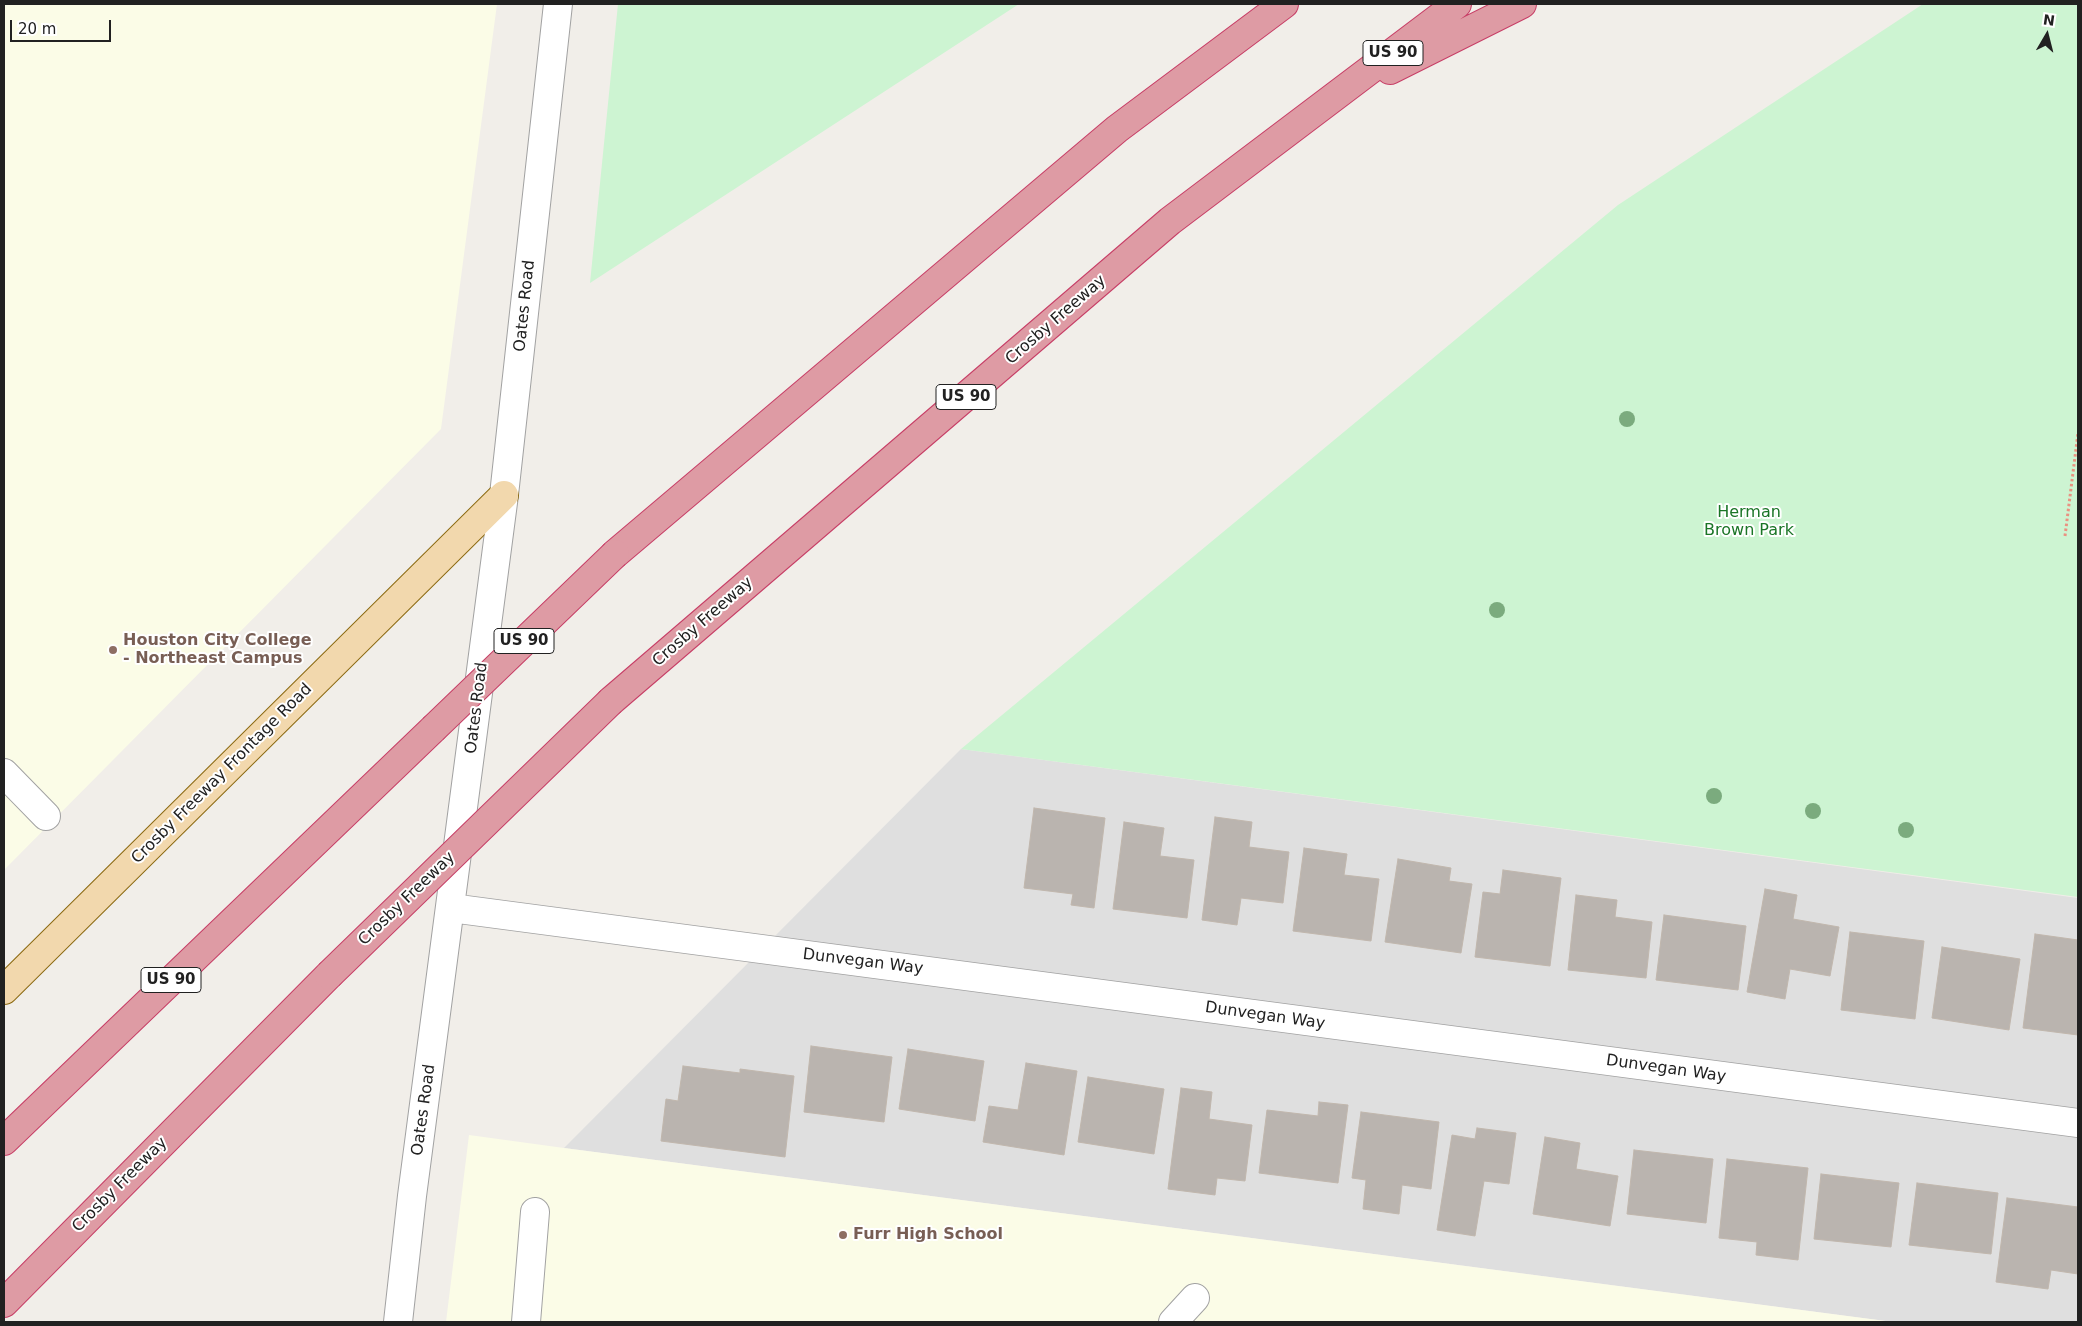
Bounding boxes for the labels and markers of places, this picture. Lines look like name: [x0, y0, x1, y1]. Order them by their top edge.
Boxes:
place label: Houston City College - Northeast Campus: [123, 631, 312, 669]
marker: Houston City College - Northeast Campus: [107, 644, 119, 656]
place label: Furr High School: [853, 1225, 1003, 1245]
marker: Furr High School: [837, 1229, 849, 1241]

